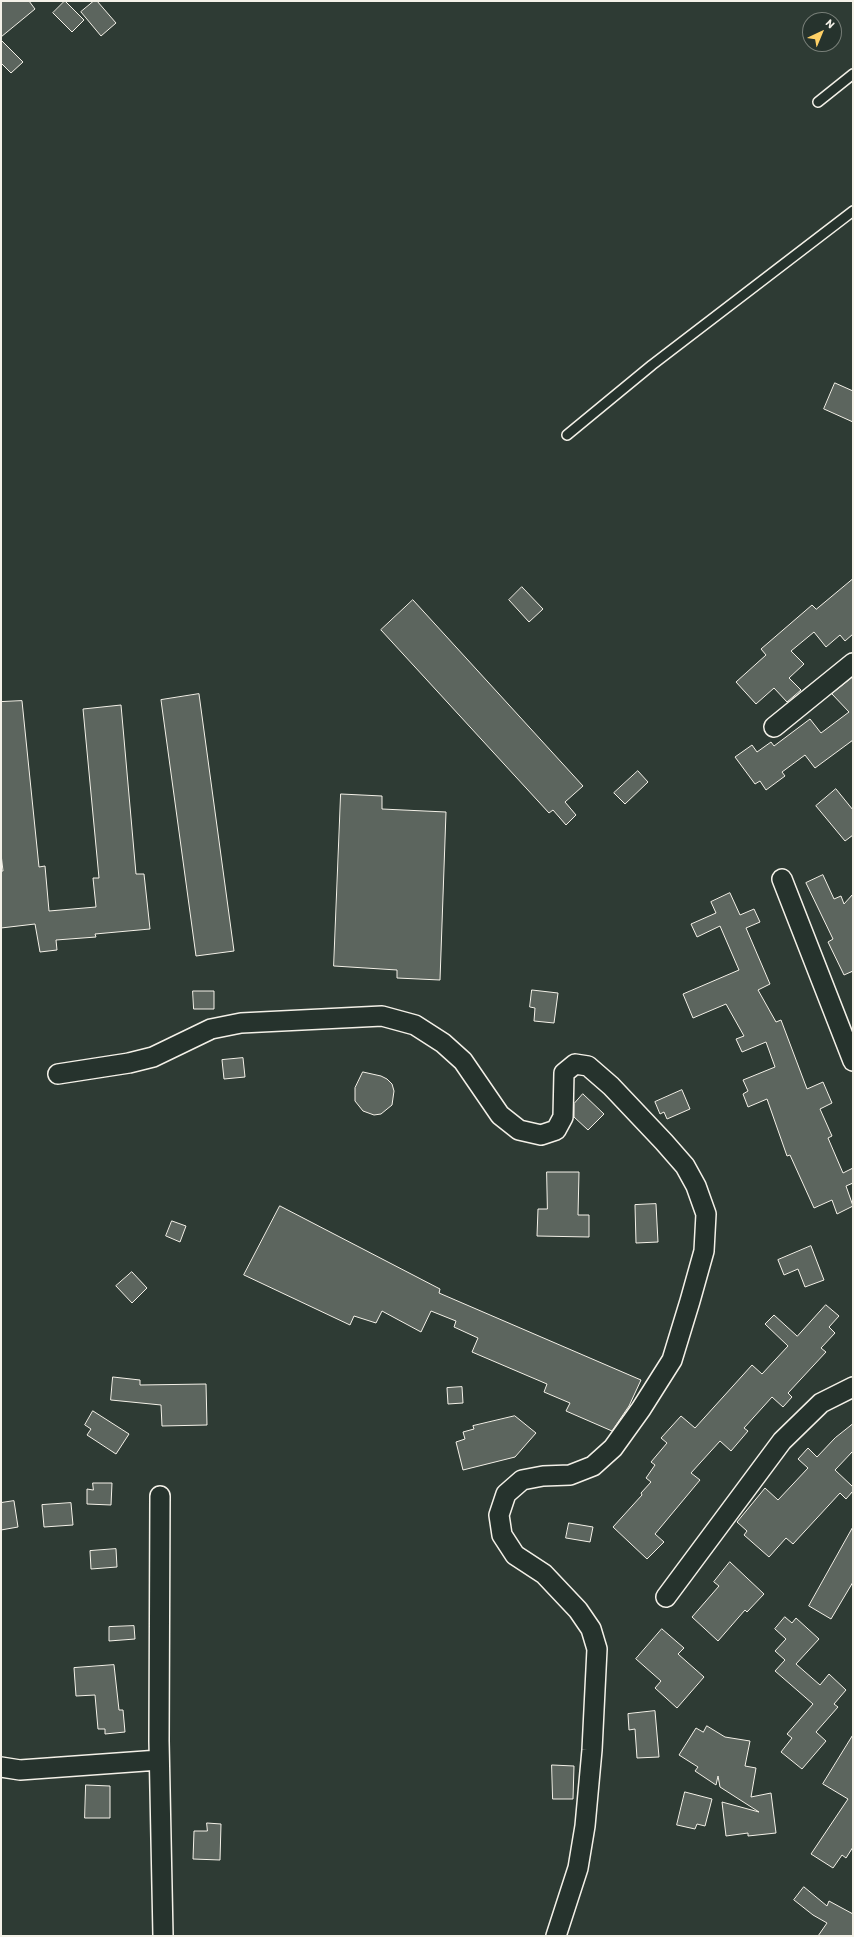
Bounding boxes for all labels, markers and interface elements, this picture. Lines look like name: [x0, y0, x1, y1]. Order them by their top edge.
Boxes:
north arrow: [802, 12, 842, 52]
text: N: [823, 16, 837, 31]

